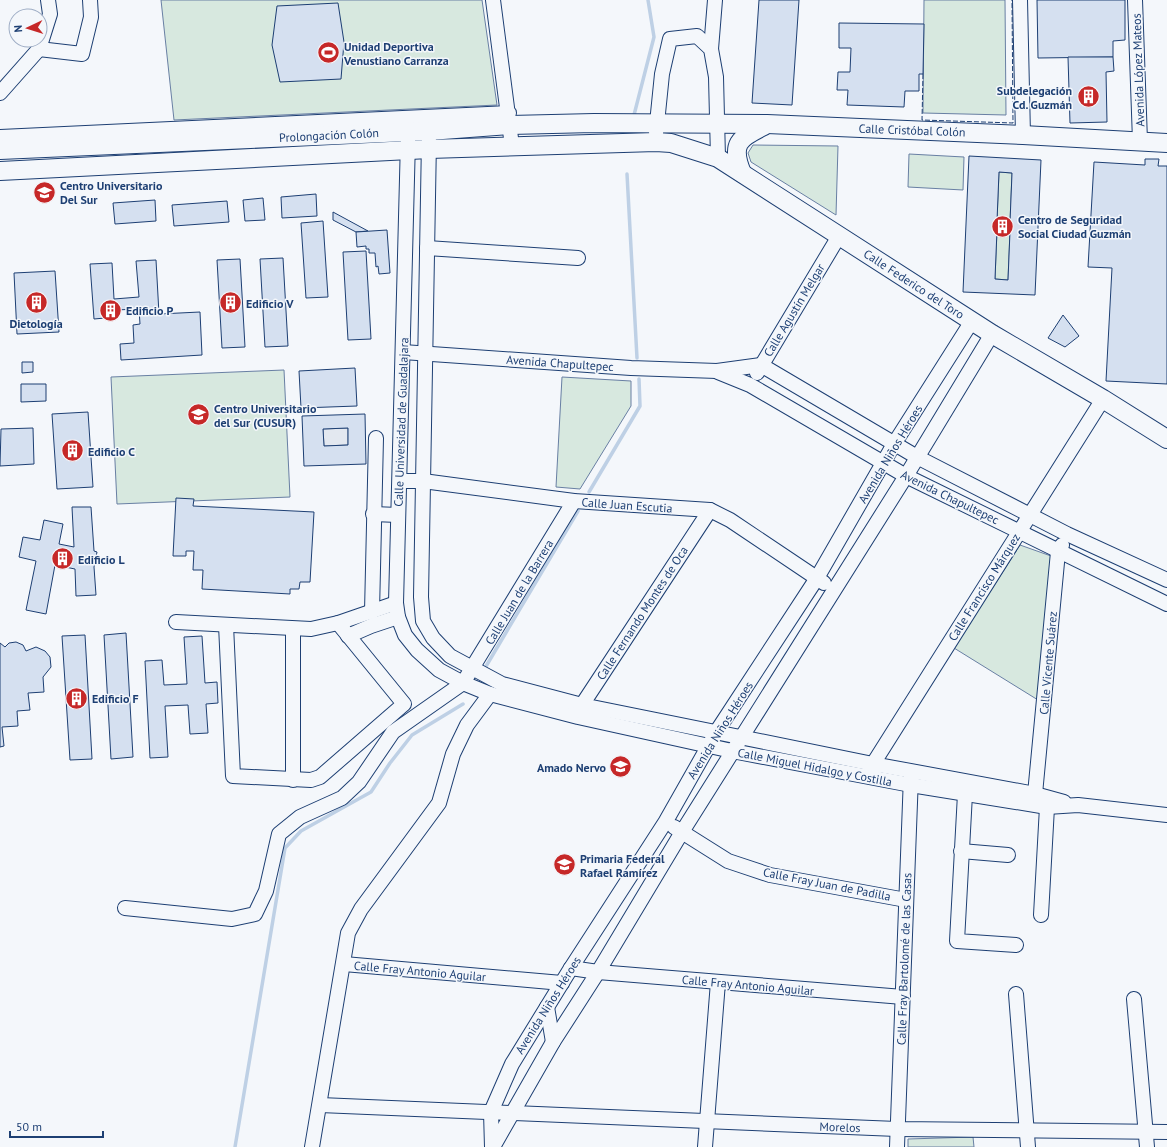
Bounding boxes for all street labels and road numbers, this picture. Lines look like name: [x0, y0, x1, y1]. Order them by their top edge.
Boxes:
street label: Avenida López Mateos: [1129, 13, 1147, 127]
street label: Calle Cristóbal Colón: [858, 121, 966, 139]
street label: Prolongación Colón: [279, 125, 379, 145]
street label: Calle Federico del Toro: [861, 246, 967, 322]
street label: Calle Agustín Melgar: [760, 261, 828, 359]
street label: Calle Universidad de Guadalajara: [391, 337, 411, 507]
street label: Avenida Chapultepec: [506, 352, 615, 374]
street label: Avenida Niños Héroes: [855, 402, 925, 506]
street label: Avenida Chapultepec: [898, 467, 1002, 528]
street label: Calle Juan Escutia: [581, 494, 673, 516]
street label: Calle Francisco Márquez: [945, 530, 1023, 644]
street label: Calle Juan de la Barrera: [482, 537, 556, 647]
street label: Calle Fernando Montes de Oca: [593, 543, 691, 683]
street label: Calle Vicente Suárez: [1036, 611, 1060, 715]
street label: Avenida Niños Héroes: [684, 678, 756, 782]
street label: Calle Miguel Hidalgo y Costilla: [737, 745, 894, 789]
street label: Calle Fray Juan de Padilla: [762, 864, 892, 904]
street label: Calle Fray Bartolomé de las Casas: [893, 873, 915, 1045]
street label: Avenida Niños Héroes: [512, 953, 584, 1057]
street label: Calle Fray Antonio Aguilar: [353, 958, 487, 984]
street label: Calle Fray Antonio Aguilar: [681, 972, 815, 998]
street label: Morelos: [819, 1119, 861, 1135]

